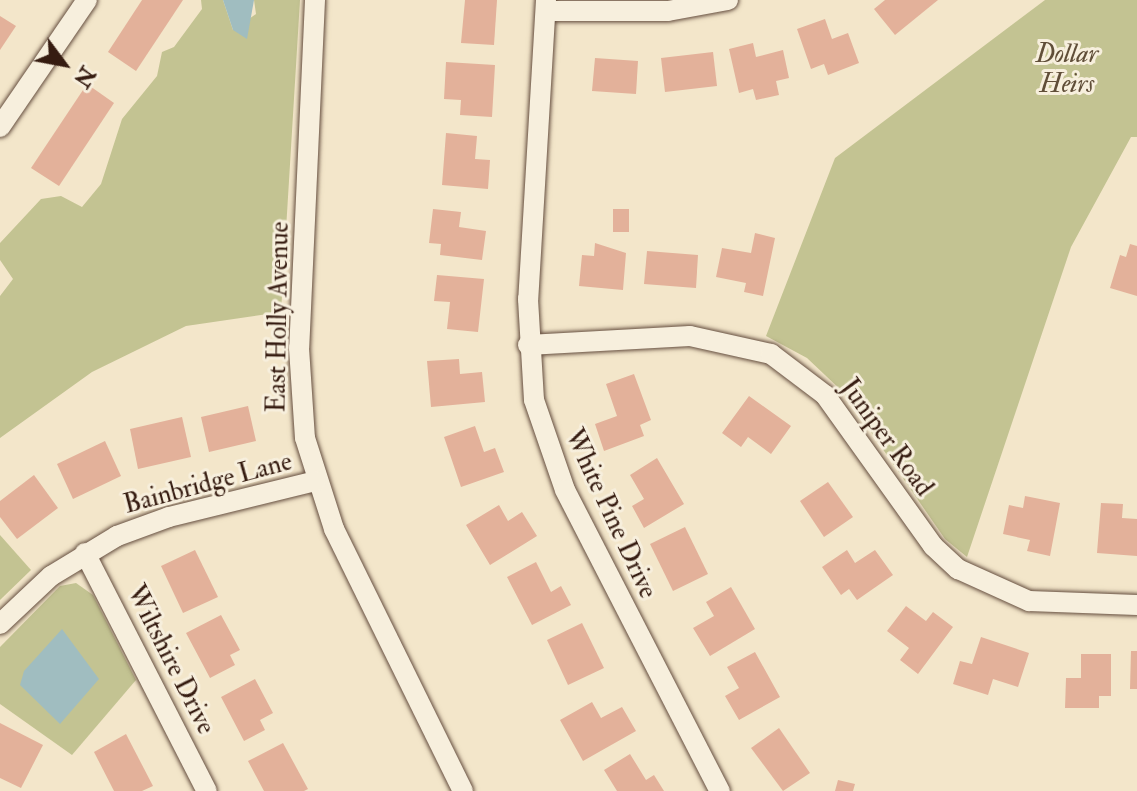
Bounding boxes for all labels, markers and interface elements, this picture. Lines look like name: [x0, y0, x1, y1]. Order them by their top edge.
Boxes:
north arrow: [24, 24, 104, 104]
park label: Dollar Heirs: [1036, 39, 1098, 100]
text: N: [67, 61, 101, 92]
street label: East Holly Avenue: [262, 221, 296, 413]
street label: Juniper Road: [833, 373, 939, 503]
street label: White Pine Drive: [557, 424, 663, 604]
street label: Bainbridge Lane: [120, 447, 296, 521]
street label: Wiltshire Drive: [119, 580, 221, 740]

